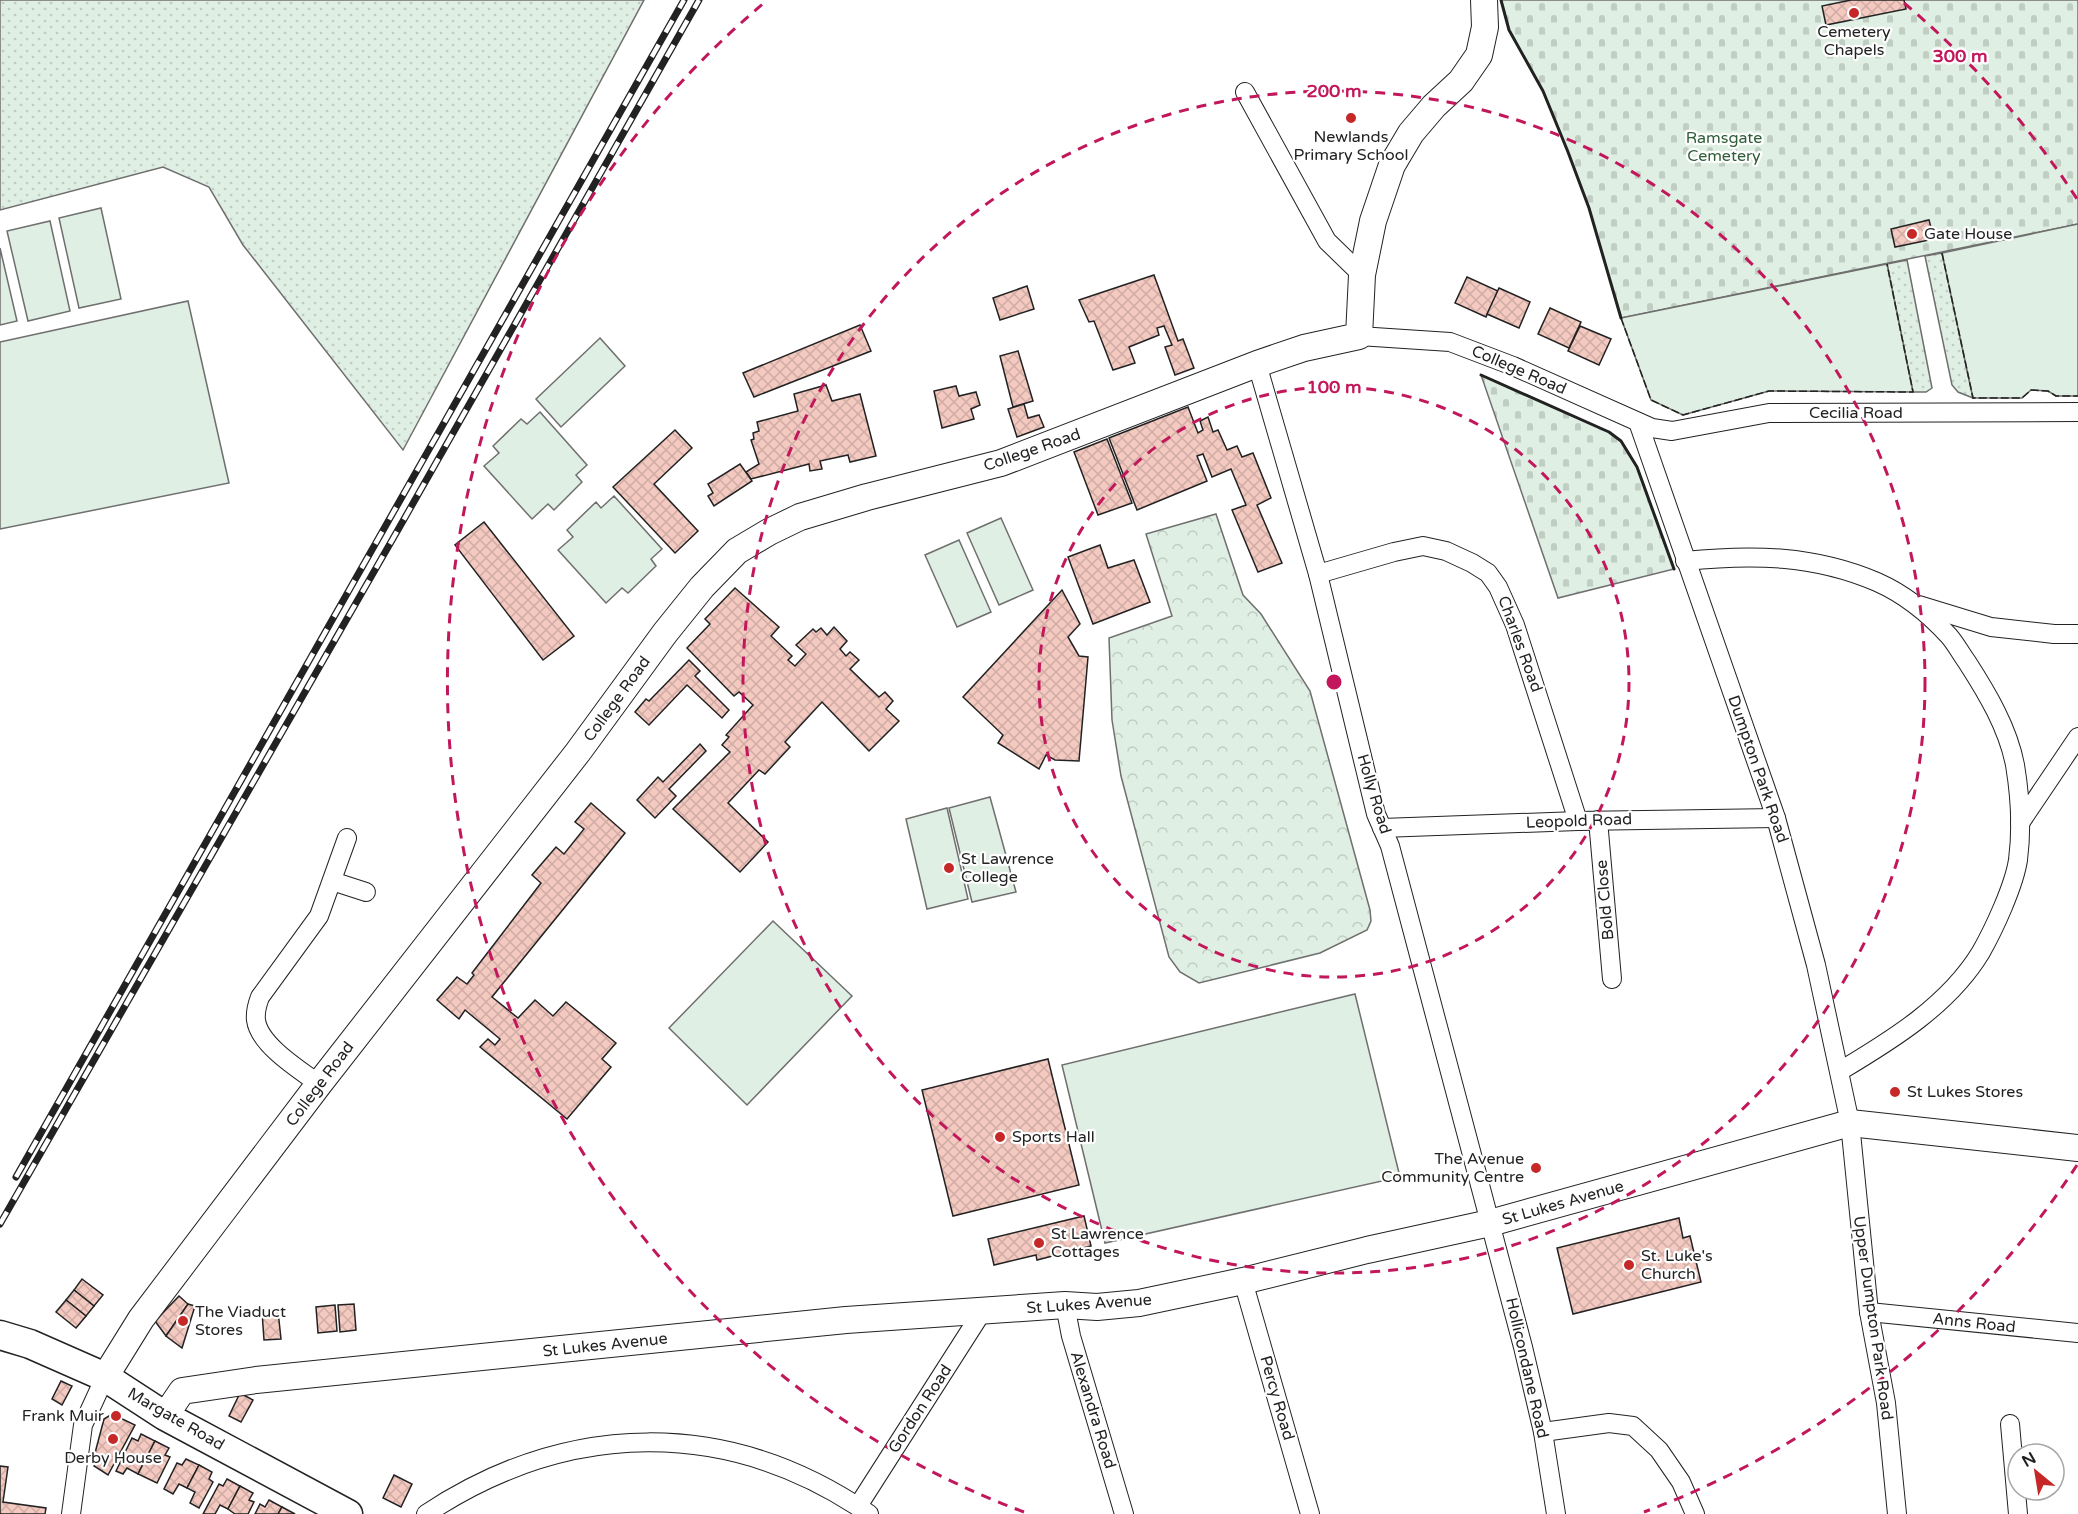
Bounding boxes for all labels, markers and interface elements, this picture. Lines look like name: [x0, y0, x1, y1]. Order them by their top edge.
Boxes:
marker: Cemetery Chapels: [1847, 6, 1861, 20]
place label: Cemetery Chapels: [1817, 22, 1891, 60]
text: 300 m: [1932, 45, 1988, 67]
text: 200 m: [1306, 80, 1362, 102]
marker: Newlands Primary School: [1344, 111, 1358, 125]
place label: Newlands Primary School: [1294, 127, 1408, 165]
park label: Ramsgate Cemetery: [1686, 128, 1762, 166]
place label: Gate House: [1924, 224, 2012, 244]
marker: Gate House: [1905, 227, 1919, 241]
street label: College Road: [1469, 341, 1569, 399]
text: 100 m: [1306, 376, 1362, 398]
street label: Cecilia Road: [1809, 403, 1903, 423]
street label: College Road: [981, 424, 1083, 476]
street label: Charles Road: [1493, 593, 1547, 695]
street label: College Road: [579, 652, 655, 746]
centre of rings: [1324, 672, 1344, 692]
street label: Dumpton Park Road: [1723, 693, 1793, 845]
street label: Holly Road: [1352, 752, 1396, 836]
street label: Leopold Road: [1526, 809, 1632, 833]
place label: St Lawrence College: [961, 849, 1054, 887]
street label: Bold Close: [1592, 859, 1618, 941]
marker: St Lawrence College: [942, 861, 956, 875]
street label: College Road: [282, 1038, 358, 1130]
place label: St Lukes Stores: [1907, 1082, 2023, 1102]
marker: St Lukes Stores: [1888, 1085, 1902, 1099]
place label: Sports Hall: [1012, 1127, 1095, 1147]
marker: Sports Hall: [993, 1130, 1007, 1144]
place label: The Avenue Community Centre: [1381, 1149, 1524, 1187]
marker: The Avenue Community Centre: [1529, 1161, 1543, 1175]
street label: St Lukes Avenue: [1500, 1176, 1626, 1230]
street label: Upper Dumpton Park Road: [1849, 1215, 1897, 1421]
place label: St Lawrence Cottages: [1051, 1224, 1144, 1262]
marker: St Lawrence Cottages: [1032, 1236, 1046, 1250]
place label: St. Luke's Church: [1641, 1246, 1713, 1284]
marker: St. Luke's Church: [1622, 1258, 1636, 1272]
street label: St Lukes Avenue: [1026, 1290, 1152, 1318]
street label: Hollicondane Road: [1501, 1296, 1553, 1440]
place label: The Viaduct Stores: [195, 1302, 286, 1340]
street label: Anns Road: [1931, 1309, 2017, 1337]
marker: The Viaduct Stores: [176, 1314, 190, 1328]
street label: St Lukes Avenue: [542, 1328, 668, 1362]
street label: Alexandra Road: [1066, 1349, 1120, 1471]
street label: Percy Road: [1255, 1353, 1299, 1443]
street label: Gordon Road: [884, 1361, 956, 1457]
street label: Margate Road: [124, 1383, 228, 1455]
place label: Frank Muir: [22, 1406, 105, 1426]
marker: Frank Muir: [109, 1409, 123, 1423]
marker: Derby House: [106, 1432, 120, 1446]
north arrow: [2006, 1442, 2066, 1502]
place label: Derby House: [64, 1448, 162, 1468]
text: N: [2018, 1448, 2040, 1472]

